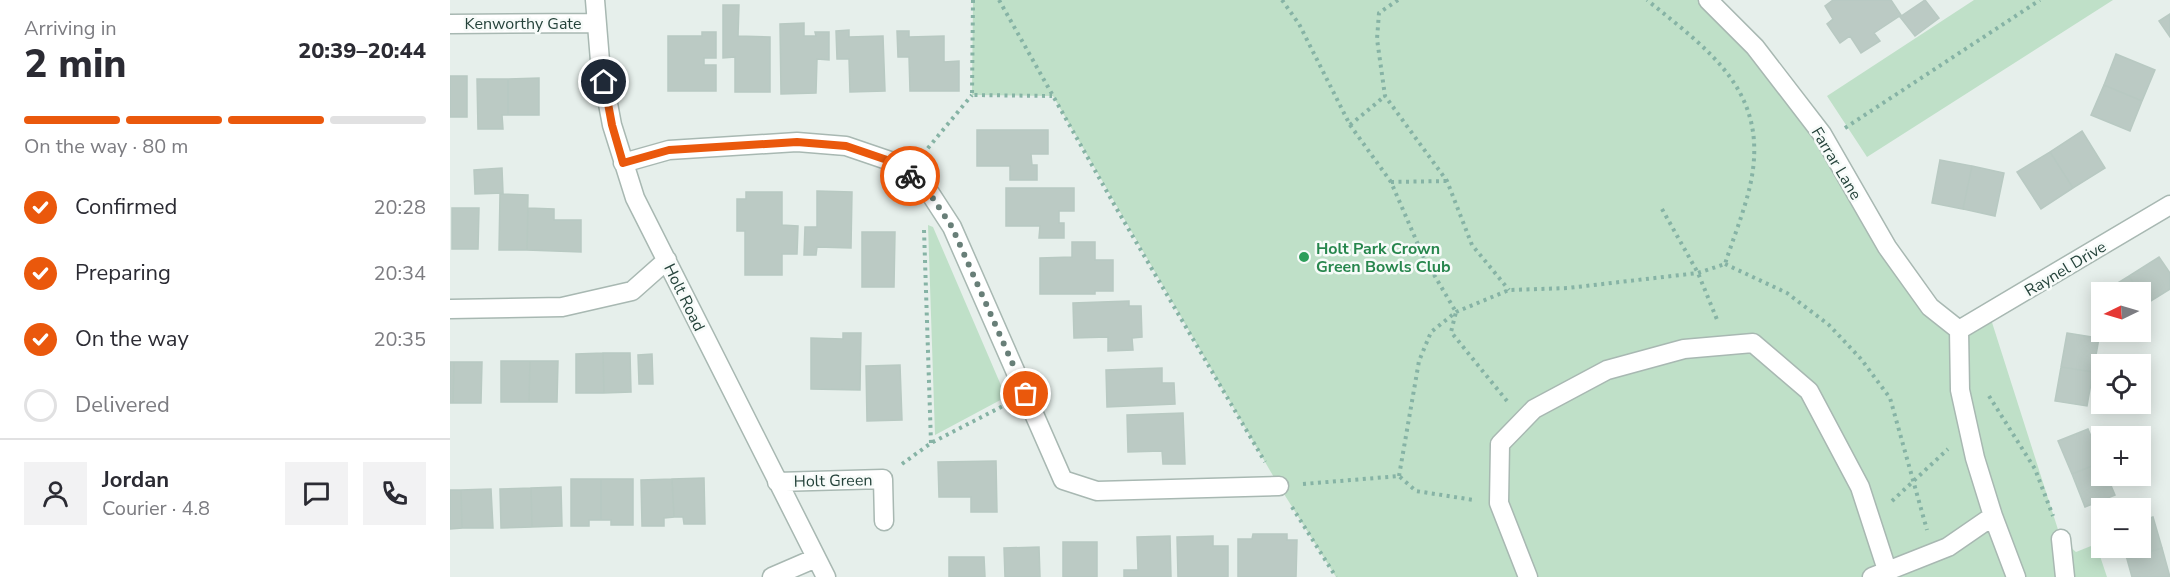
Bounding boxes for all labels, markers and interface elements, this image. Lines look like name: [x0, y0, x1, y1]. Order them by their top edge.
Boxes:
street label: Kenworthy Gate: [465, 13, 581, 35]
text: Arriving in: [24, 15, 117, 42]
text: 20:39–20:44: [298, 36, 426, 66]
text: 2 min: [24, 38, 127, 91]
pin: [578, 56, 629, 107]
icon: home: [587, 65, 620, 98]
street label: Farrar Lane: [1806, 123, 1867, 204]
text: On the way · 80 m: [24, 133, 188, 160]
courier: [880, 146, 940, 206]
icon: bike: [894, 160, 927, 193]
icon: check: [24, 191, 57, 224]
text: Confirmed: [75, 192, 177, 222]
text: 20:28: [373, 194, 426, 221]
street label: Raynel Drive: [2021, 236, 2110, 302]
place label: Holt Park Crown Green Bowls Club: [1316, 238, 1451, 278]
marker: Holt Park Crown Green Bowls Club: [1297, 250, 1311, 264]
icon: check: [24, 257, 57, 290]
text: Preparing: [75, 258, 171, 288]
text: 20:34: [373, 260, 426, 287]
street label: Holt Road: [658, 260, 710, 335]
north arrow: [2091, 282, 2151, 342]
map controls: [2091, 282, 2151, 558]
icon: check: [24, 323, 57, 356]
text: On the way: [75, 324, 189, 354]
text: 20:35: [373, 326, 426, 353]
button: locate: [2091, 354, 2151, 414]
pin: [1000, 368, 1051, 419]
icon: bag: [1009, 377, 1042, 410]
text: Delivered: [75, 390, 170, 420]
button: +: [2091, 426, 2151, 486]
button: person: [24, 462, 87, 525]
button: chat: [285, 462, 348, 525]
button: phone: [363, 462, 426, 525]
text: Jordan: [102, 465, 169, 495]
street label: Holt Green: [793, 469, 873, 493]
text: Courier · 4.8: [102, 495, 210, 522]
button: −: [2091, 498, 2151, 558]

